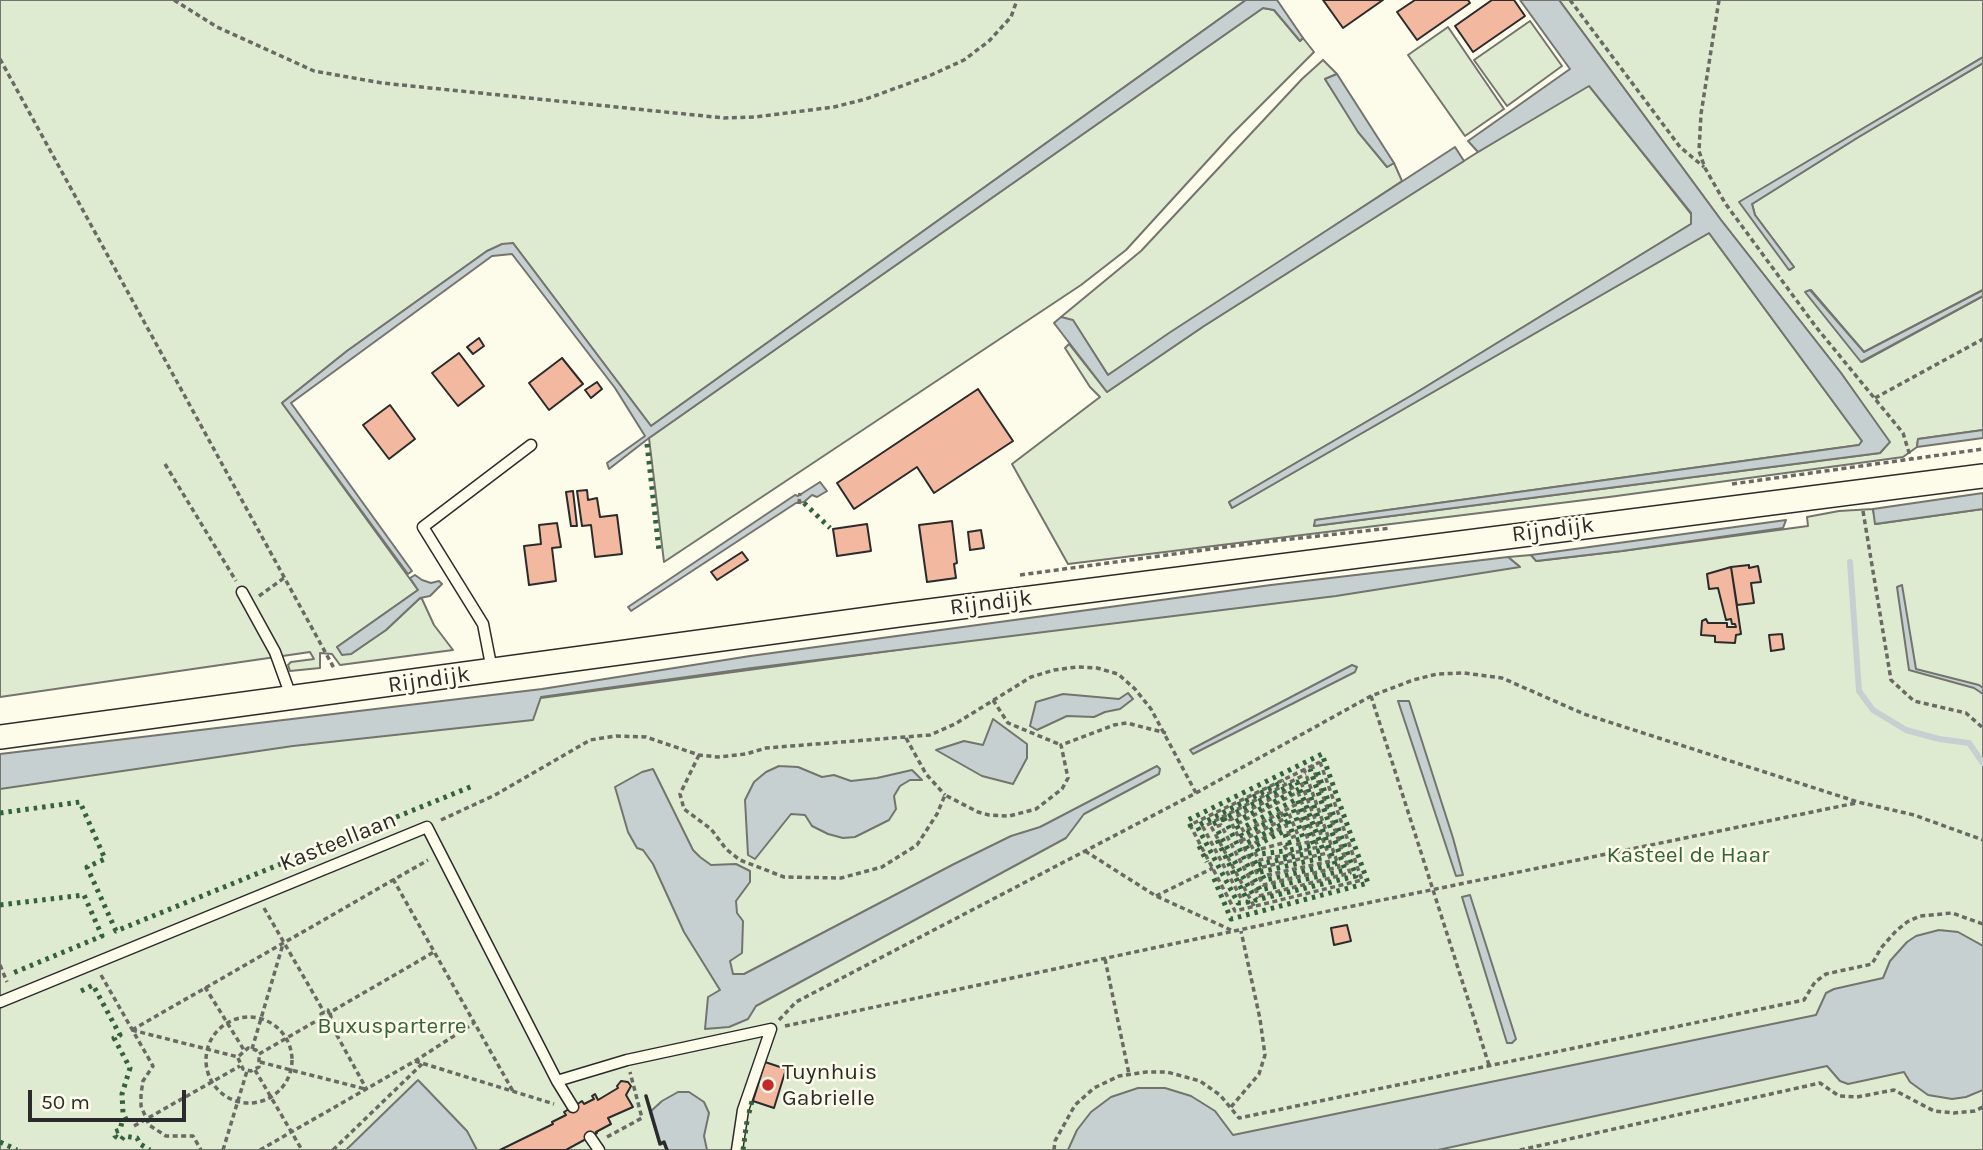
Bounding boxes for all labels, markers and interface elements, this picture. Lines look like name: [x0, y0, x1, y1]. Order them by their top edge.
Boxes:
street label: Rijndijk: [1510, 511, 1596, 549]
street label: Rijndijk: [948, 584, 1034, 622]
street label: Rijndijk: [386, 661, 472, 699]
street label: Kasteellaan: [276, 806, 400, 878]
park label: Kasteel de Haar: [1607, 841, 1769, 869]
park label: Buxusparterre: [317, 1012, 467, 1040]
place label: Tuynhuis Gabrielle: [782, 1058, 877, 1112]
scale bar: [32, 1076, 189, 1120]
marker: Tuynhuis Gabrielle: [760, 1077, 776, 1093]
text: 50 m: [41, 1090, 90, 1114]

